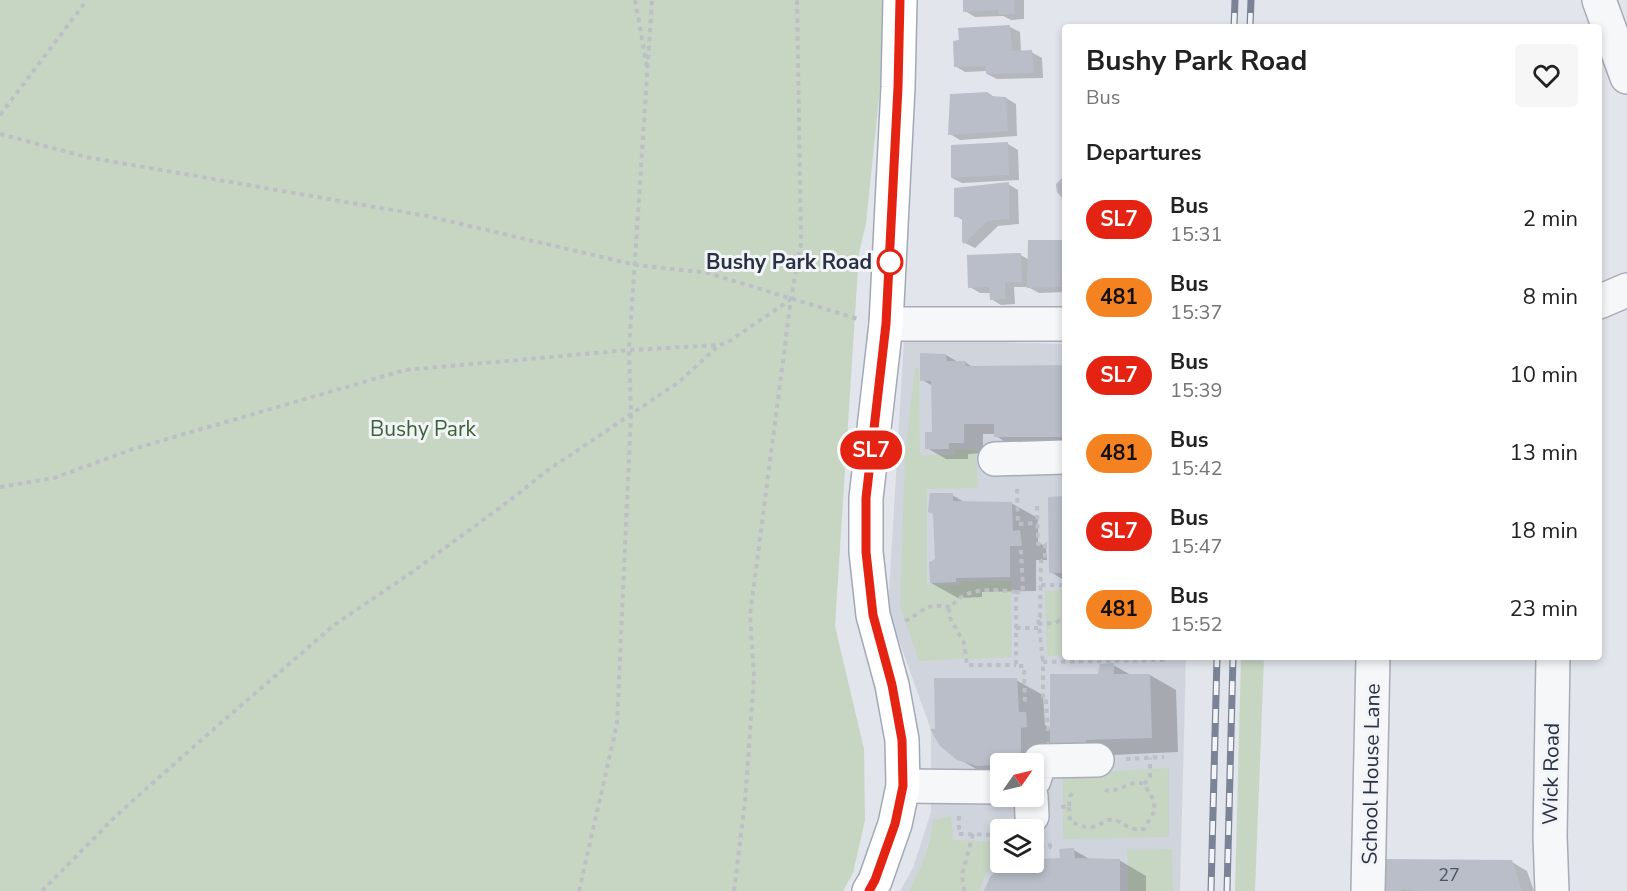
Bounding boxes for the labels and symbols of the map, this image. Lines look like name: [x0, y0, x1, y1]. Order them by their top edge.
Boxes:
place label: Bushy Park Road: [706, 248, 872, 276]
marker: Bushy Park Road: [877, 249, 903, 275]
park label: Bushy Park: [370, 415, 477, 443]
line badge: SL7: [836, 430, 906, 470]
street label: School House Lane: [1355, 683, 1387, 865]
street label: Wick Road: [1536, 723, 1566, 825]
north arrow: [990, 753, 1044, 807]
house number: 27: [1438, 863, 1460, 887]

